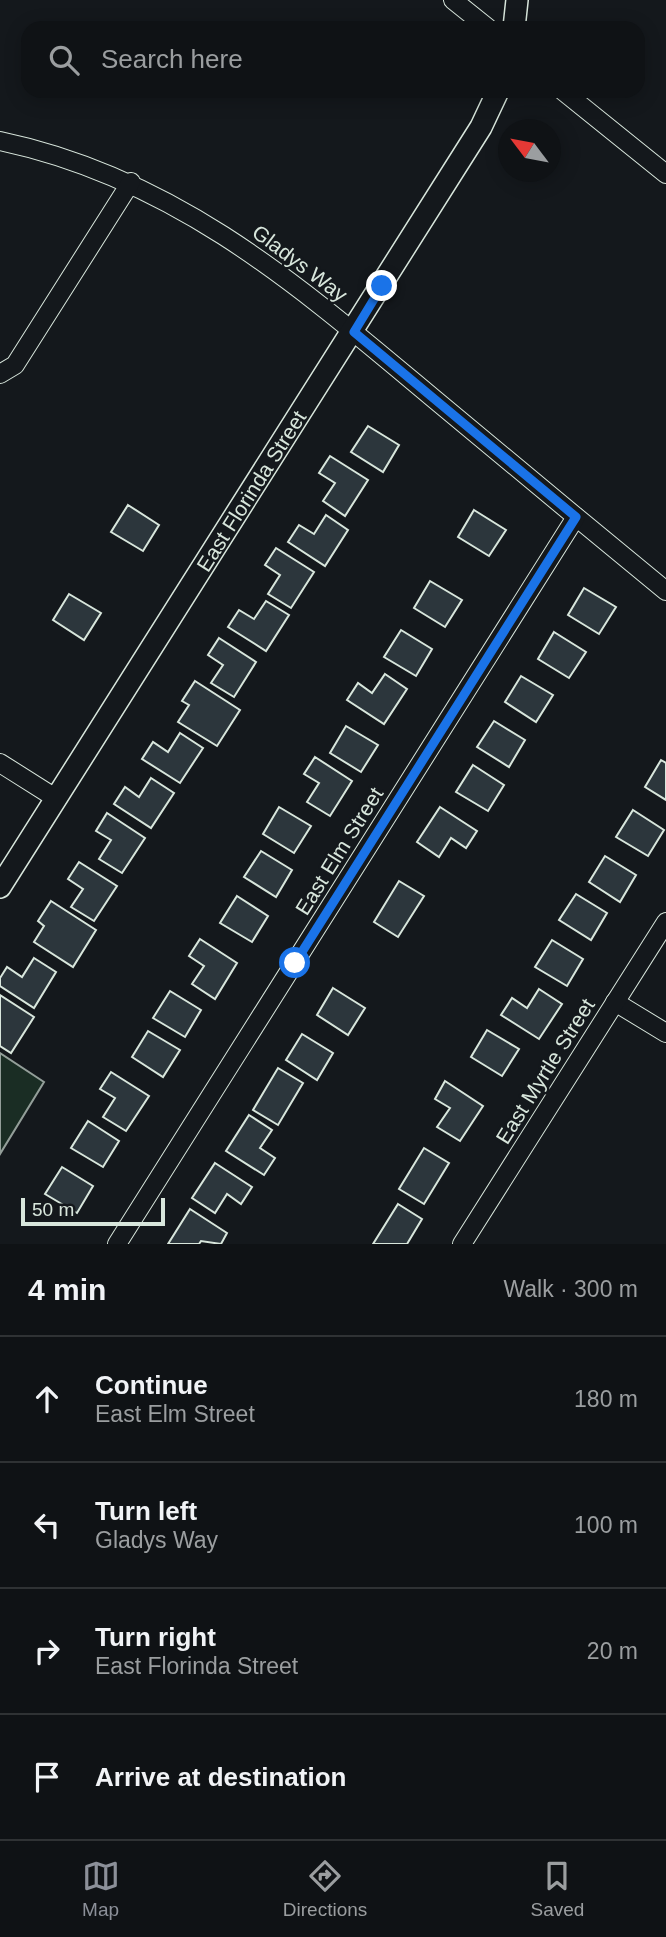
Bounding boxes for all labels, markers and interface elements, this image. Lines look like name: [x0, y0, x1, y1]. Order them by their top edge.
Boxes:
search box: [21, 21, 645, 98]
icon: search: [45, 41, 83, 79]
text: Search here: [101, 44, 243, 74]
north arrow: [498, 119, 561, 182]
street label: Gladys Way: [248, 220, 352, 306]
route end: [366, 270, 397, 301]
street label: East Florinda Street: [191, 406, 310, 575]
street label: East Elm Street: [291, 783, 387, 919]
route start: [279, 947, 310, 978]
street label: East Myrtle Street: [491, 994, 599, 1148]
scale bar: [21, 1195, 164, 1227]
text: 50 m: [32, 1199, 74, 1220]
text: 4 min: [28, 1273, 106, 1306]
text: Walk · 300 m: [503, 1276, 638, 1302]
text: Continue: [95, 1370, 208, 1400]
icon: ahead: [28, 1380, 66, 1418]
text: 180 m: [574, 1386, 638, 1412]
text: East Elm Street: [95, 1401, 255, 1427]
text: Turn left: [95, 1496, 197, 1526]
icon: left: [28, 1506, 66, 1544]
text: 100 m: [574, 1512, 638, 1538]
text: Gladys Way: [95, 1527, 218, 1553]
text: Turn right: [95, 1622, 216, 1652]
icon: right: [28, 1632, 66, 1670]
text: 20 m: [587, 1638, 638, 1664]
text: East Florinda Street: [95, 1653, 298, 1679]
icon: arrive: [28, 1758, 66, 1796]
text: Arrive at destination: [95, 1762, 346, 1792]
tab: Map: [82, 1857, 120, 1921]
tab: Directions: [283, 1857, 367, 1921]
tab: Saved: [530, 1857, 584, 1921]

